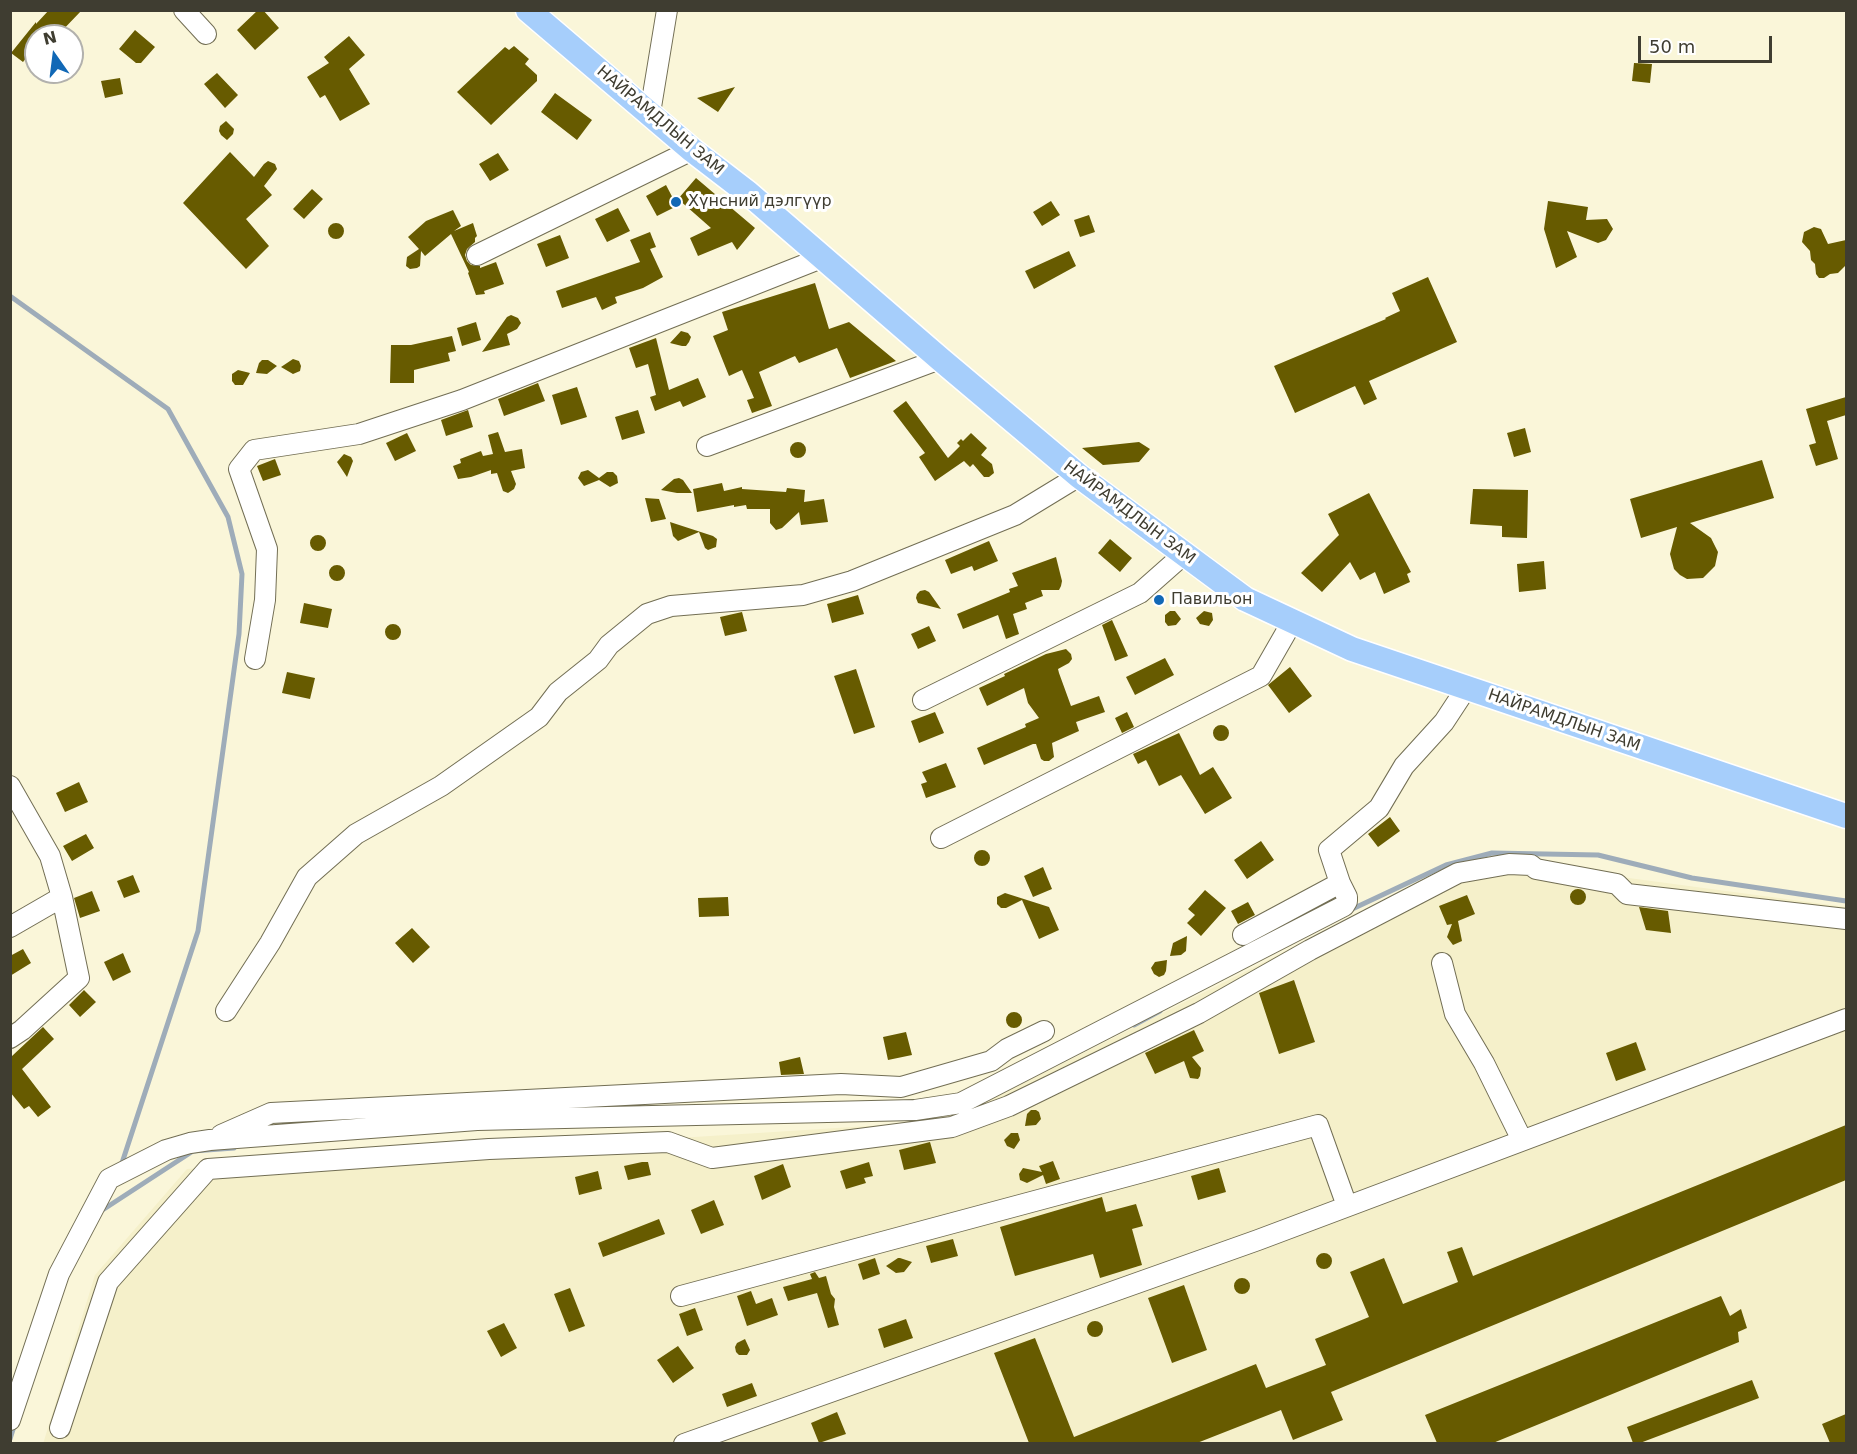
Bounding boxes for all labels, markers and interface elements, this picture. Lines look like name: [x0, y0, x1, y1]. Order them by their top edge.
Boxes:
north arrow: [24, 24, 84, 84]
scale bar: [1641, 24, 1774, 62]
text: N: [41, 27, 59, 49]
text: 50 m: [1649, 36, 1695, 57]
street label: НАЙРАМДЛЫН ЗАМ: [593, 62, 727, 180]
place label: Хүнсний дэлгүүр: [688, 192, 832, 212]
marker: Хүнсний дэлгүүр: [669, 195, 683, 209]
street label: НАЙРАМДЛЫН ЗАМ: [1059, 457, 1199, 569]
place label: Павильон: [1171, 590, 1253, 610]
marker: Павильон: [1152, 593, 1166, 607]
street label: НАЙРАМДЛЫН ЗАМ: [1485, 686, 1643, 756]

